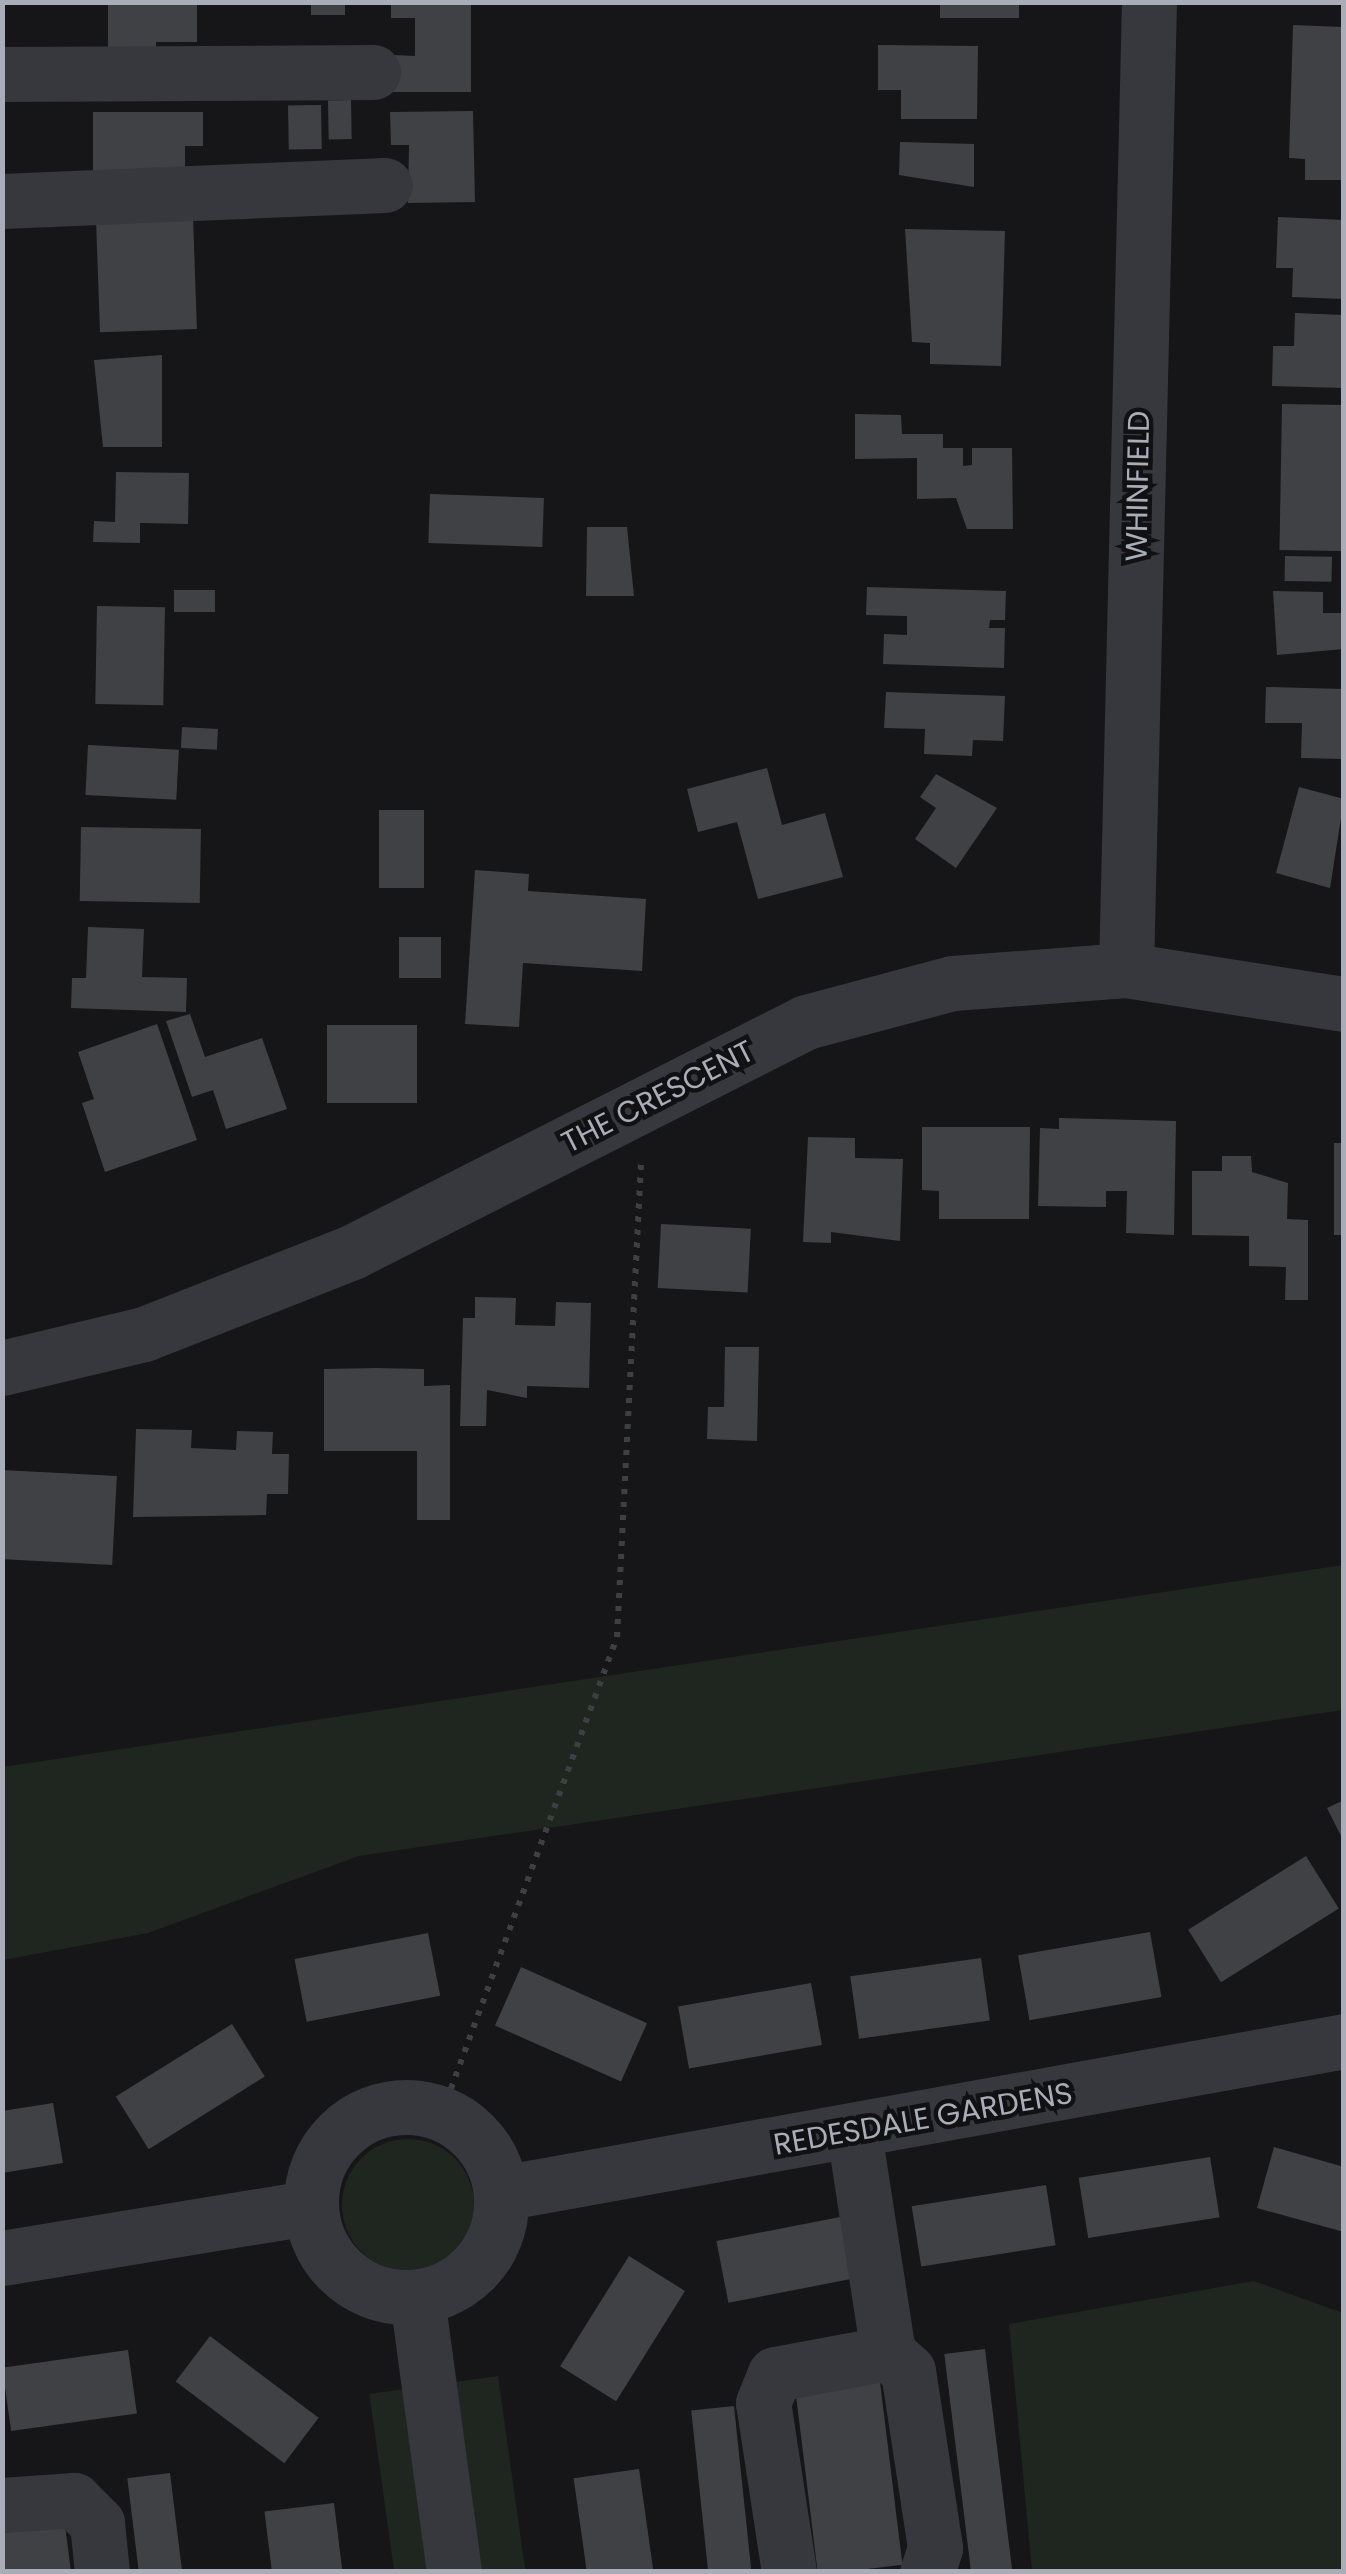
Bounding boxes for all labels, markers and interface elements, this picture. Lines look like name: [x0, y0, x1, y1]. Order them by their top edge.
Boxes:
street label: WHINFIELD: [1119, 410, 1157, 562]
street label: THE CRESCENT: [556, 1033, 760, 1161]
street label: REDESDALE GARDENS: [771, 2075, 1075, 2163]

